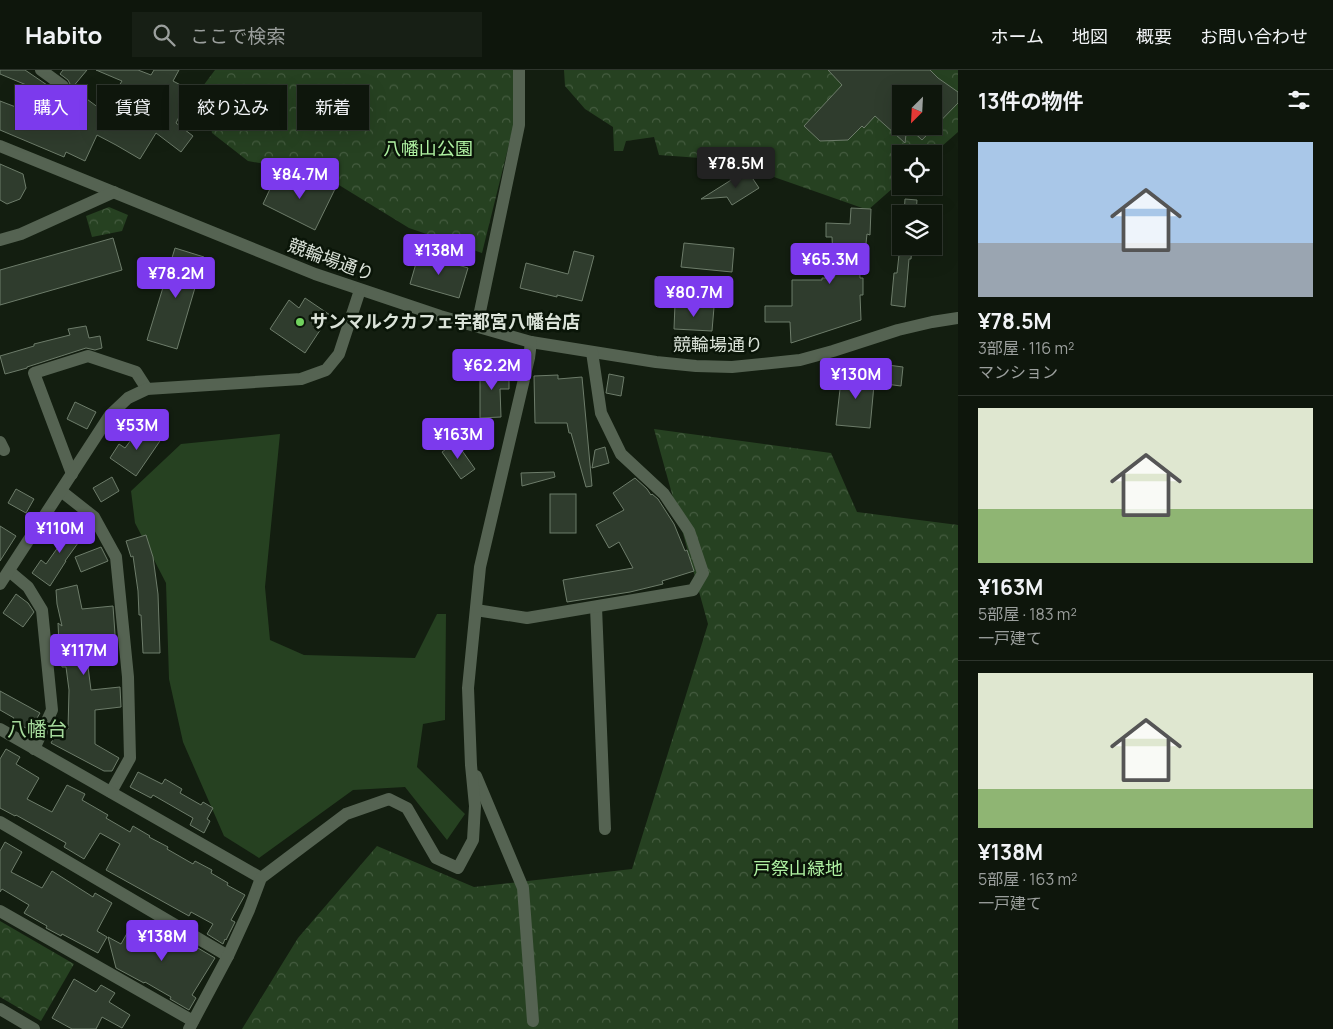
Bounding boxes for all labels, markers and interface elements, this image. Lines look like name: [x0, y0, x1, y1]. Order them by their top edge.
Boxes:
search box: [132, 12, 482, 57]
text: Habito: [25, 18, 102, 51]
icon: search: [150, 21, 178, 49]
text: ここで検索: [190, 23, 285, 49]
text: ホーム: [991, 24, 1044, 48]
text: 地図: [1072, 24, 1108, 48]
text: 概要: [1136, 24, 1172, 48]
text: お問い合わせ: [1200, 24, 1308, 48]
chip: 購入: [15, 85, 87, 130]
chip: 賃貸: [97, 85, 169, 130]
chip: 絞り込み: [179, 85, 287, 130]
chip: 新着: [297, 85, 369, 130]
north arrow: [892, 85, 942, 135]
map controls: [892, 85, 942, 255]
icon: filters: [1285, 86, 1313, 114]
text: 13件の物件: [978, 87, 1083, 115]
park label: 八幡山公園: [383, 136, 473, 160]
button: locate: [892, 145, 942, 195]
pin: ¥78.5M: [695, 146, 777, 189]
text: ¥78.5M: [708, 152, 764, 174]
pin: ¥84.7M: [259, 158, 341, 200]
text: ¥84.7M: [272, 163, 328, 185]
icon: home: [1101, 175, 1191, 265]
button: layers: [892, 205, 942, 255]
street label: 競輪場通り: [285, 232, 378, 286]
pin: ¥138M: [404, 234, 474, 276]
text: ¥138M: [414, 239, 464, 261]
pin: ¥65.3M: [789, 242, 871, 285]
text: ¥65.3M: [802, 248, 858, 270]
pin: ¥78.2M: [135, 256, 217, 299]
text: ¥78.2M: [148, 262, 204, 284]
pin: ¥80.7M: [653, 276, 735, 318]
text: ¥80.7M: [665, 281, 723, 303]
text: ¥78.5M: [978, 307, 1052, 335]
place label: サンマルクカフェ宇都宮八幡台店: [310, 309, 580, 333]
marker: サンマルクカフェ宇都宮八幡台店: [294, 316, 306, 328]
street label: 競輪場通り: [673, 332, 763, 356]
text: 3部屋 · 116 m²: [978, 337, 1074, 359]
pin: ¥62.2M: [451, 348, 533, 391]
text: ¥62.2M: [463, 354, 521, 376]
pin: ¥130M: [821, 358, 891, 400]
text: マンション: [978, 361, 1058, 383]
text: ¥130M: [831, 363, 881, 385]
pin: ¥53M: [107, 408, 167, 451]
text: ¥53M: [116, 414, 158, 436]
pin: ¥163M: [423, 418, 493, 460]
text: ¥163M: [433, 423, 483, 445]
icon: home: [1101, 440, 1191, 530]
pin: ¥110M: [25, 512, 95, 554]
text: ¥110M: [36, 517, 84, 539]
text: ¥163M: [978, 573, 1043, 601]
text: 5部屋 · 183 m²: [978, 603, 1077, 625]
text: 一戸建て: [978, 627, 1042, 649]
pin: ¥117M: [49, 634, 119, 676]
text: ¥117M: [61, 639, 107, 661]
icon: home: [1101, 705, 1191, 795]
district label: 八幡台: [7, 715, 67, 742]
text: ¥138M: [978, 838, 1043, 866]
park label: 戸祭山緑地: [753, 856, 843, 880]
text: 5部屋 · 163 m²: [978, 868, 1077, 890]
text: 一戸建て: [978, 892, 1042, 914]
pin: ¥138M: [127, 920, 197, 962]
text: ¥138M: [137, 925, 187, 947]

